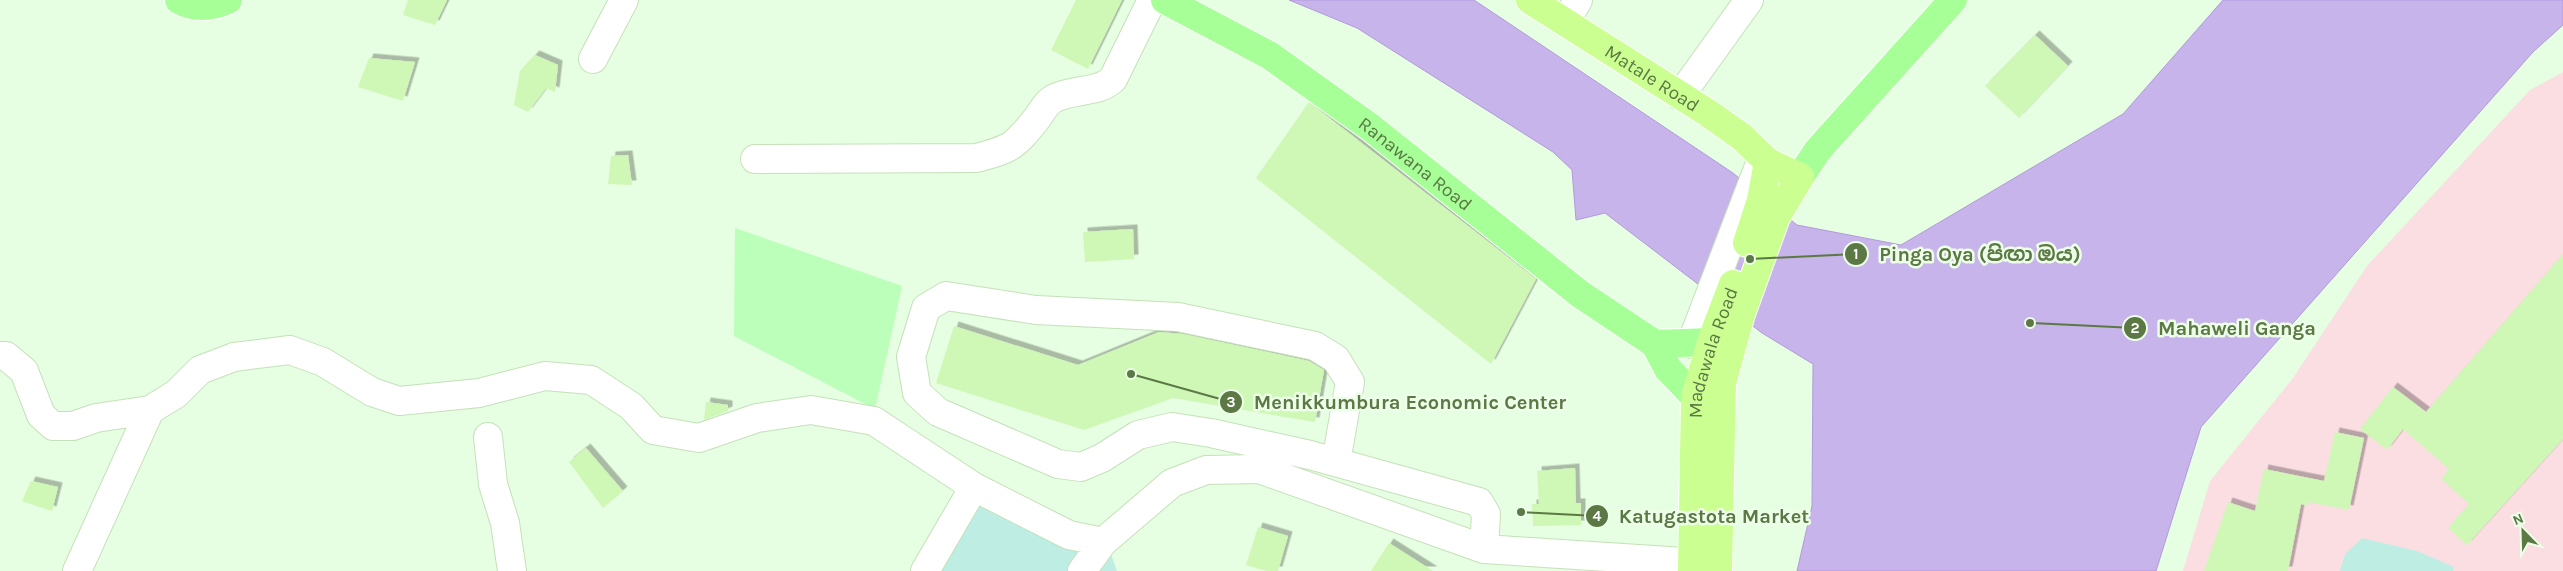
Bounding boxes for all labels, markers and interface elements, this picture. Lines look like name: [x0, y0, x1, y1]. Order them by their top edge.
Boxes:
street label: Matale Road: [1601, 40, 1703, 117]
street label: Ranawana Road: [1354, 113, 1476, 216]
callout: Pinga Oya (පිඟා ඔය): [1844, 236, 2090, 271]
text: Pinga Oya (පිඟා ඔය): [1879, 243, 2081, 266]
text: 1: [1853, 245, 1859, 263]
street label: Madawala Road: [1685, 284, 1743, 419]
callout: Mahaweli Ganga: [2123, 310, 2326, 345]
text: Mahaweli Ganga: [2158, 317, 2316, 340]
text: 2: [2130, 319, 2140, 337]
callout: Menikkumbura Economic Center: [1218, 384, 1576, 419]
text: Menikkumbura Economic Center: [1254, 391, 1566, 414]
text: 3: [1226, 393, 1236, 411]
callout: Katugastota Market: [1584, 498, 1820, 533]
text: Katugastota Market: [1619, 505, 1809, 528]
north arrow: [2498, 506, 2548, 556]
text: 4: [1593, 507, 1602, 525]
text: N: [2510, 510, 2526, 529]

